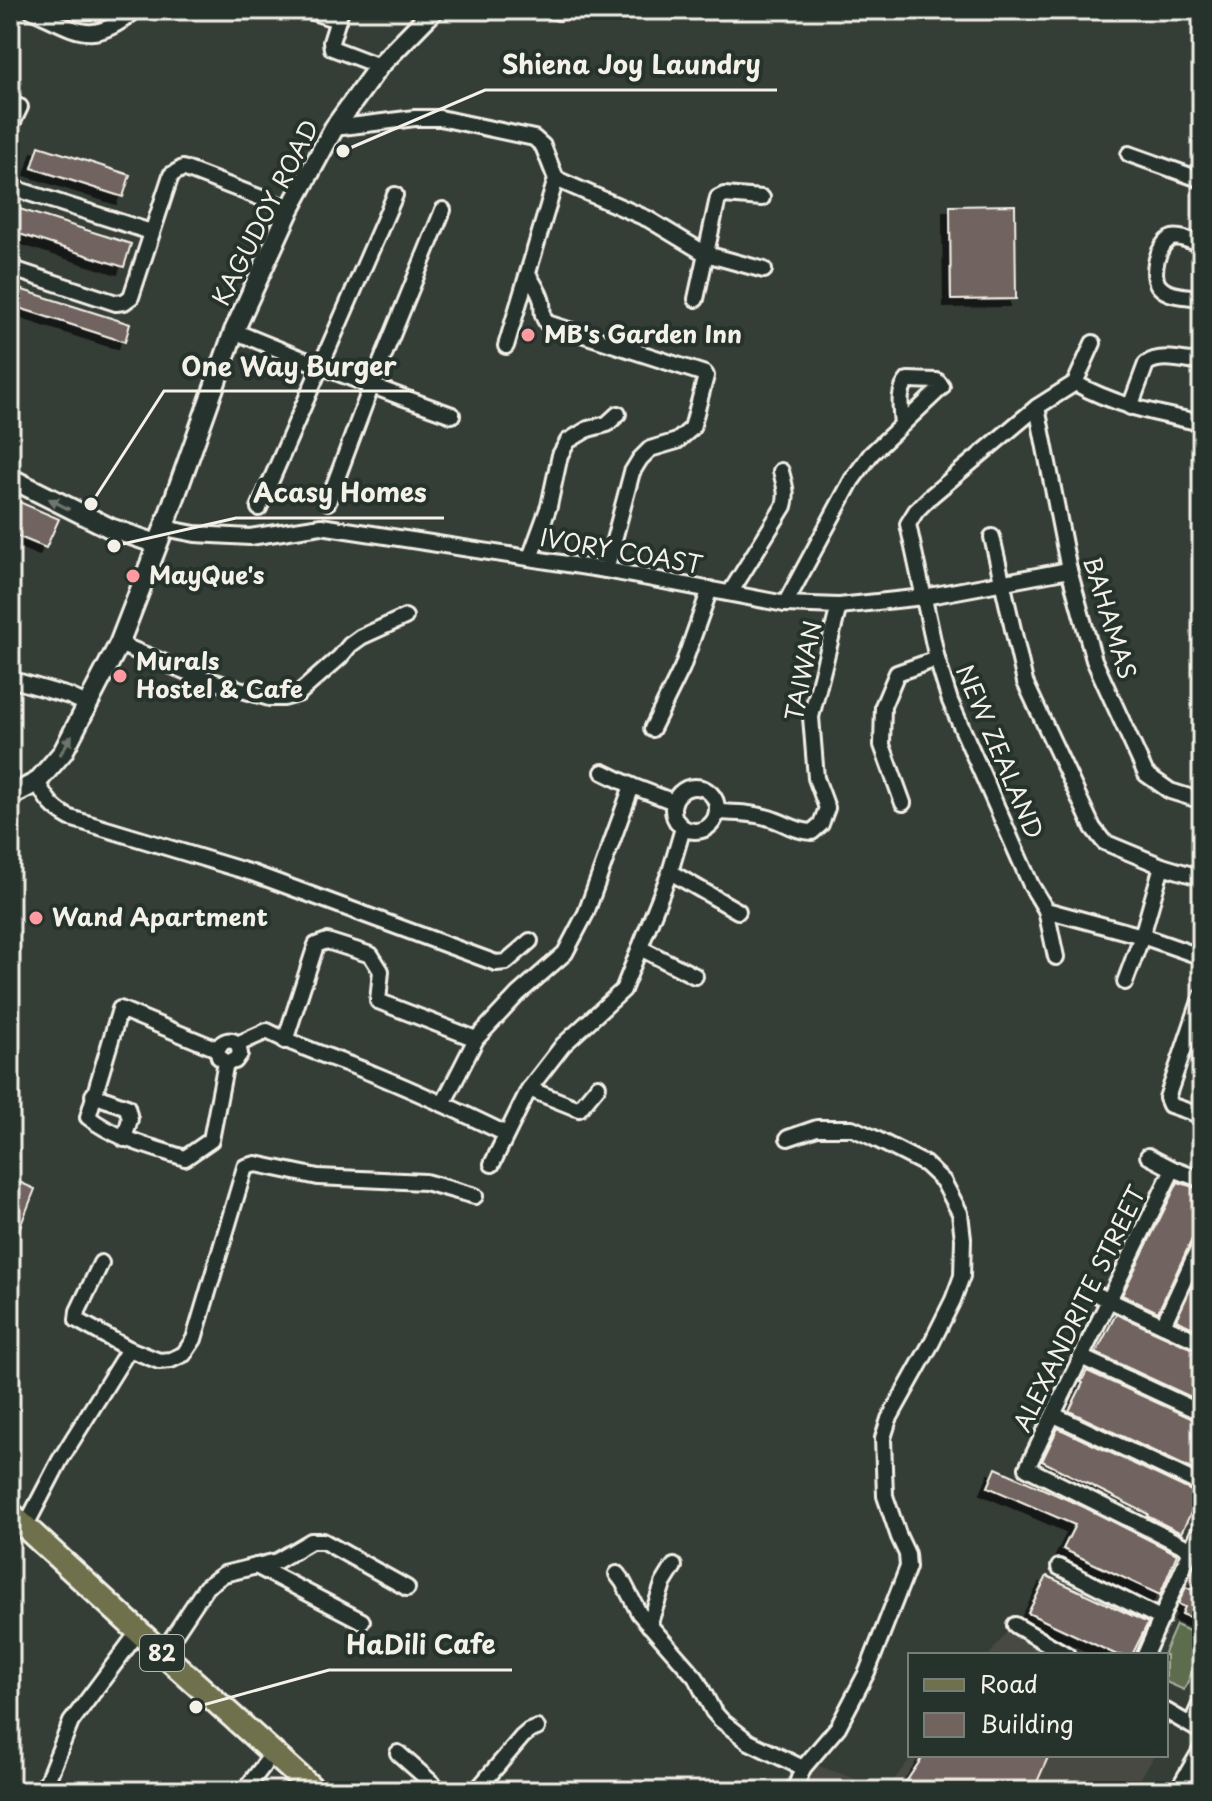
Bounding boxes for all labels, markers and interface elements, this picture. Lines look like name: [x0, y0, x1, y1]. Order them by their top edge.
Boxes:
callout: Shiena Joy Laundry: [485, 40, 777, 90]
text: Shiena Joy Laundry: [501, 44, 761, 83]
street label: KAGUDOY ROAD: [202, 113, 327, 311]
place label: MB's Garden Inn: [544, 315, 742, 351]
marker: MB's Garden Inn: [519, 326, 537, 344]
callout: One Way Burger: [164, 341, 414, 391]
text: One Way Burger: [181, 346, 397, 385]
callout: Acasy Homes: [236, 468, 444, 518]
text: Acasy Homes: [253, 472, 427, 511]
one-way arrow: [48, 497, 70, 511]
street label: IVORY COAST: [537, 518, 706, 582]
street label: BAHAMAS: [1075, 552, 1147, 683]
place label: MayQue's: [149, 556, 264, 592]
marker: MayQue's: [124, 567, 142, 585]
street label: TAIWAN: [775, 617, 829, 724]
place label: Murals Hostel & Cafe: [136, 642, 303, 706]
street label: NEW ZEALAND: [948, 659, 1054, 844]
marker: Murals Hostel & Cafe: [111, 667, 129, 685]
one-way arrow: [59, 734, 73, 756]
place label: Wand Apartment: [52, 898, 268, 934]
marker: Wand Apartment: [27, 909, 45, 927]
street label: ALEXANDRITE STREET: [1003, 1178, 1154, 1437]
callout: HaDili Cafe: [329, 1620, 512, 1670]
text: HaDili Cafe: [346, 1624, 496, 1663]
road number: 82: [140, 1635, 184, 1671]
legend: [908, 1653, 1168, 1757]
text: Road: [980, 1665, 1038, 1701]
text: Building: [980, 1705, 1074, 1741]

